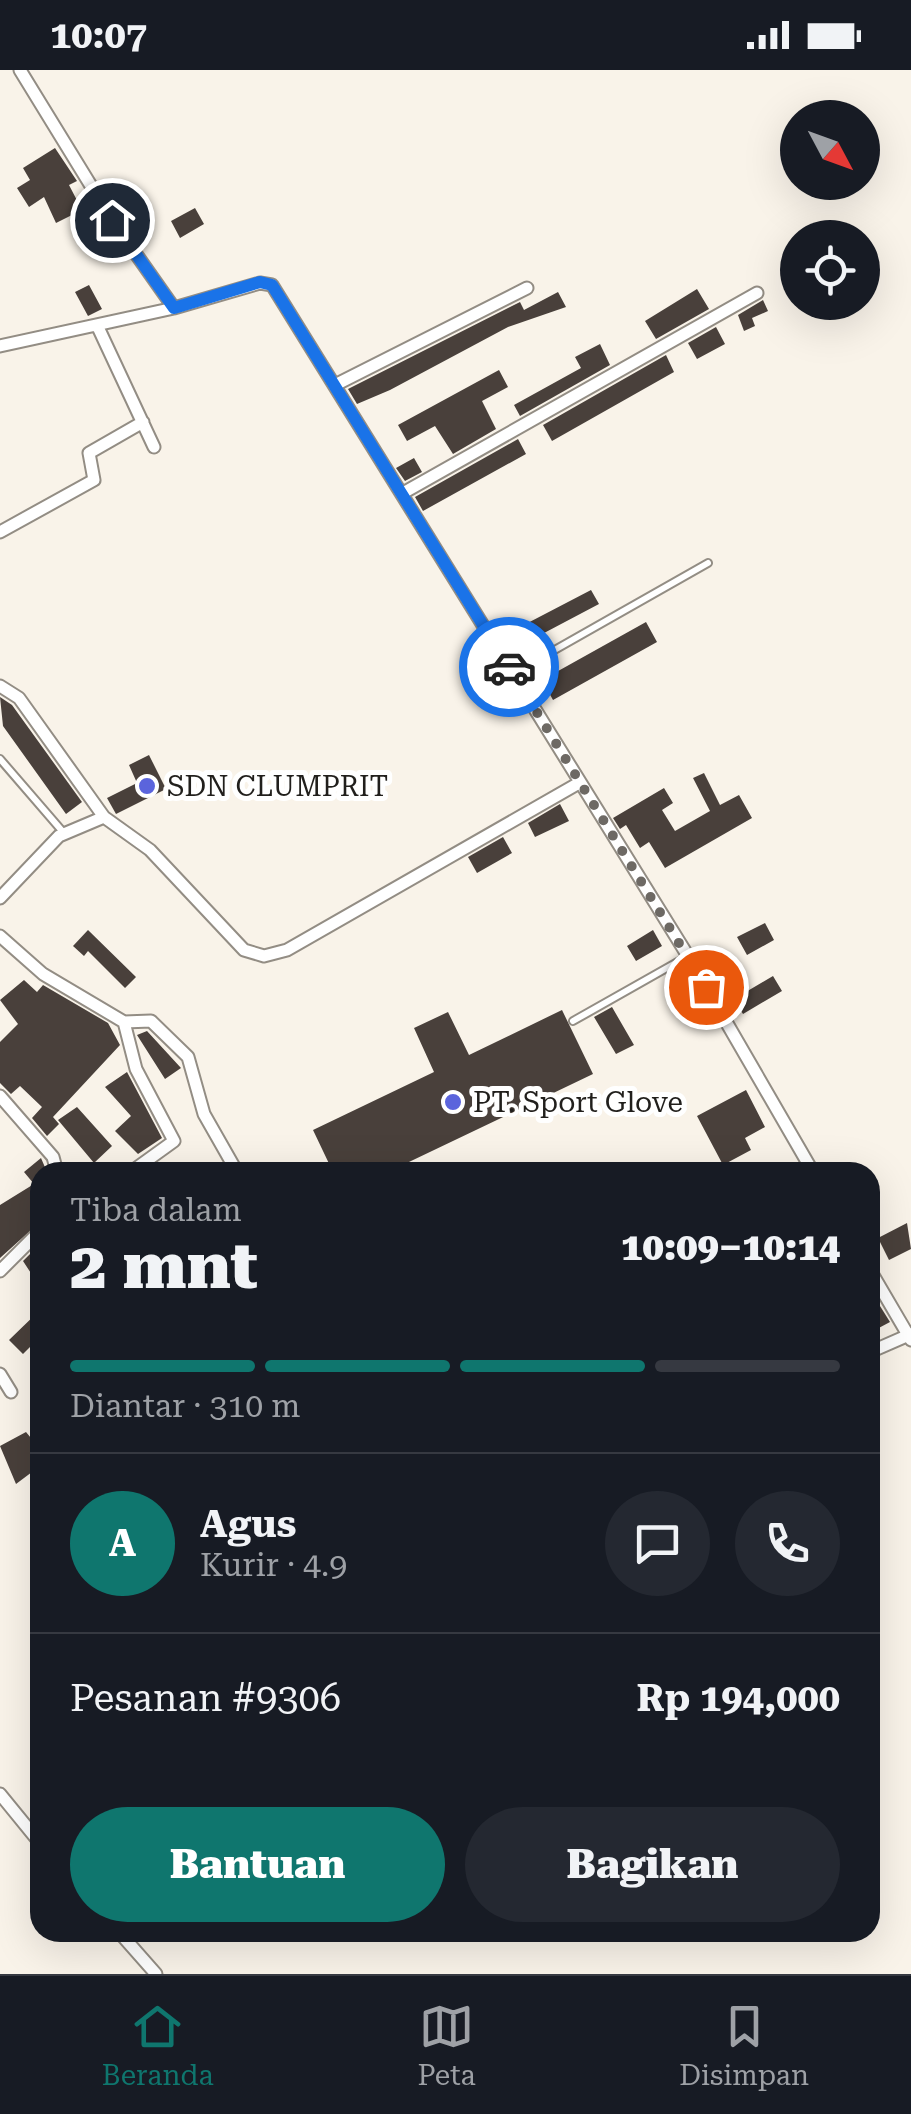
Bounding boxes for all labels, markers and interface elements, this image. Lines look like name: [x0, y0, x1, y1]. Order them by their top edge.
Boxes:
text: 10:07: [50, 13, 147, 57]
north arrow: [780, 100, 880, 200]
map controls: [780, 100, 880, 320]
pin: [70, 178, 155, 263]
icon: home: [85, 193, 140, 248]
button: locate: [780, 220, 880, 320]
courier: [459, 617, 559, 717]
icon: car: [482, 640, 537, 695]
place label: SDN CLUMPRIT: [167, 770, 388, 803]
marker: SDN CLUMPRIT: [136, 775, 158, 797]
pin: [664, 945, 749, 1030]
icon: bag: [679, 960, 734, 1015]
place label: PT. Sport Glove: [473, 1086, 683, 1119]
marker: PT. Sport Glove: [442, 1091, 464, 1113]
text: Tiba dalam: [70, 1191, 242, 1229]
text: 10:09–10:14: [621, 1225, 840, 1269]
text: 2 mnt: [70, 1228, 258, 1304]
text: Diantar · 310 m: [70, 1387, 301, 1425]
button: chat: [605, 1491, 710, 1596]
button: phone: [735, 1491, 840, 1596]
text: Agus: [200, 1502, 296, 1546]
text: A: [109, 1521, 136, 1565]
text: Kurir · 4.9: [200, 1546, 347, 1584]
text: Pesanan #9306: [70, 1676, 341, 1720]
text: Rp 194,000: [637, 1676, 840, 1720]
button: Bantuan: [70, 1807, 445, 1922]
button: Bagikan: [465, 1807, 840, 1922]
tab: Beranda: [102, 1999, 214, 2092]
tab: Peta: [417, 1999, 476, 2092]
tab: Disimpan: [679, 1999, 809, 2092]

